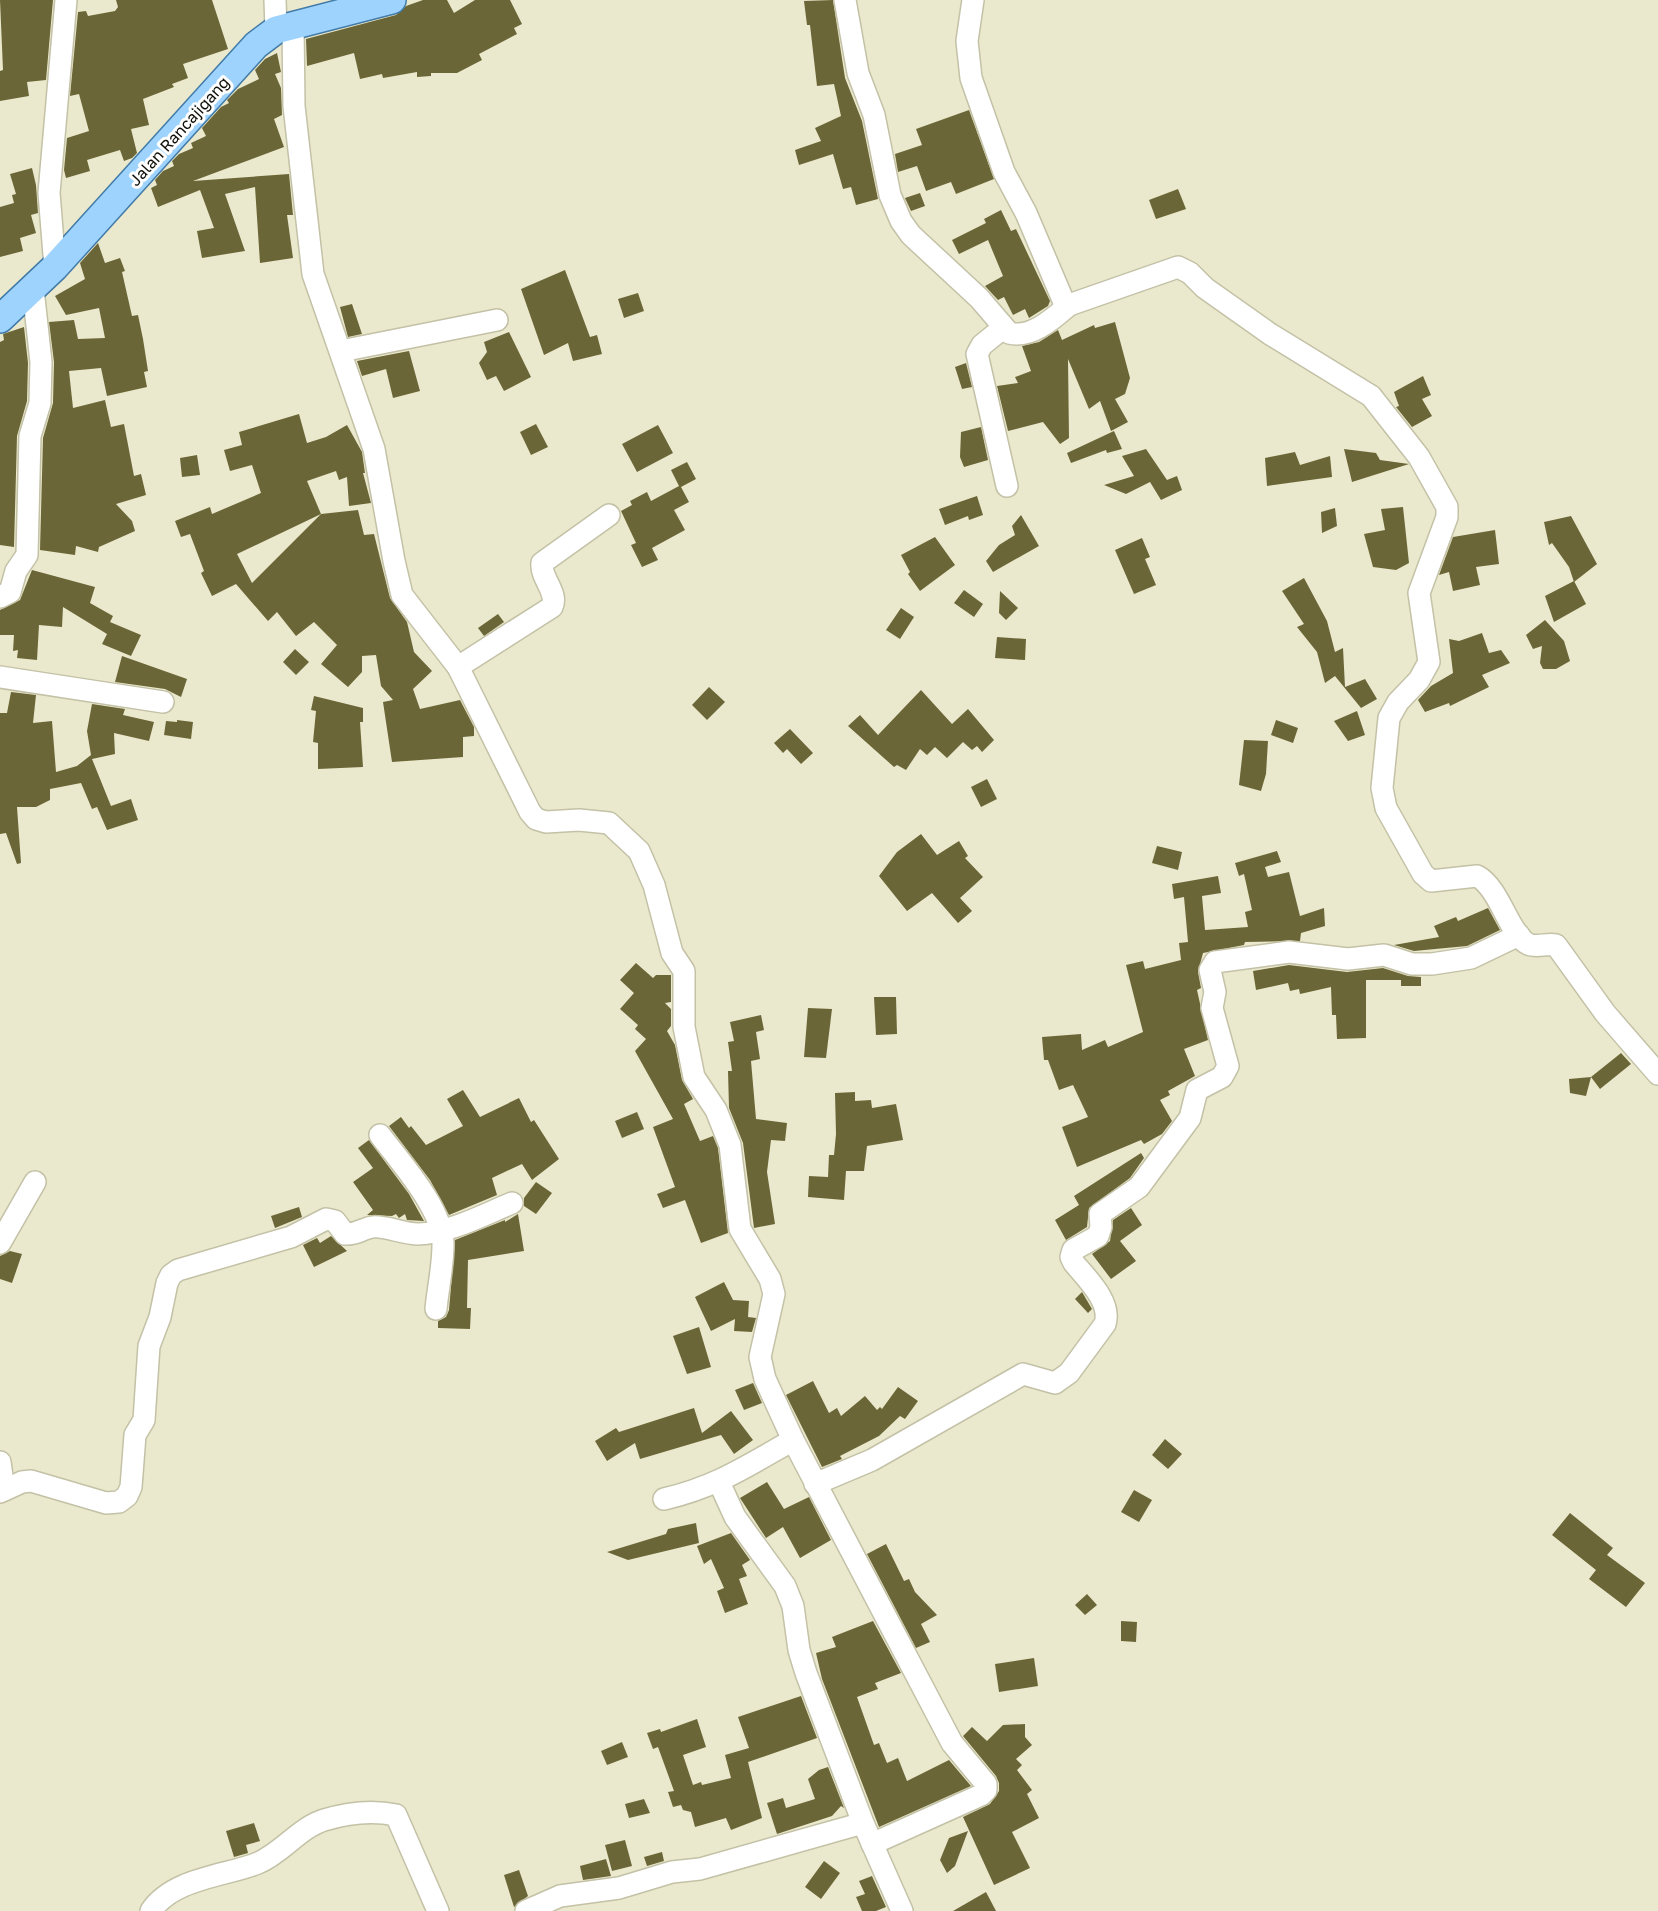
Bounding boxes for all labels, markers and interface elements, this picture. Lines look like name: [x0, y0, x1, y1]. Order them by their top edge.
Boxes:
street label: Jalan Rancajigang: [125, 72, 233, 190]

